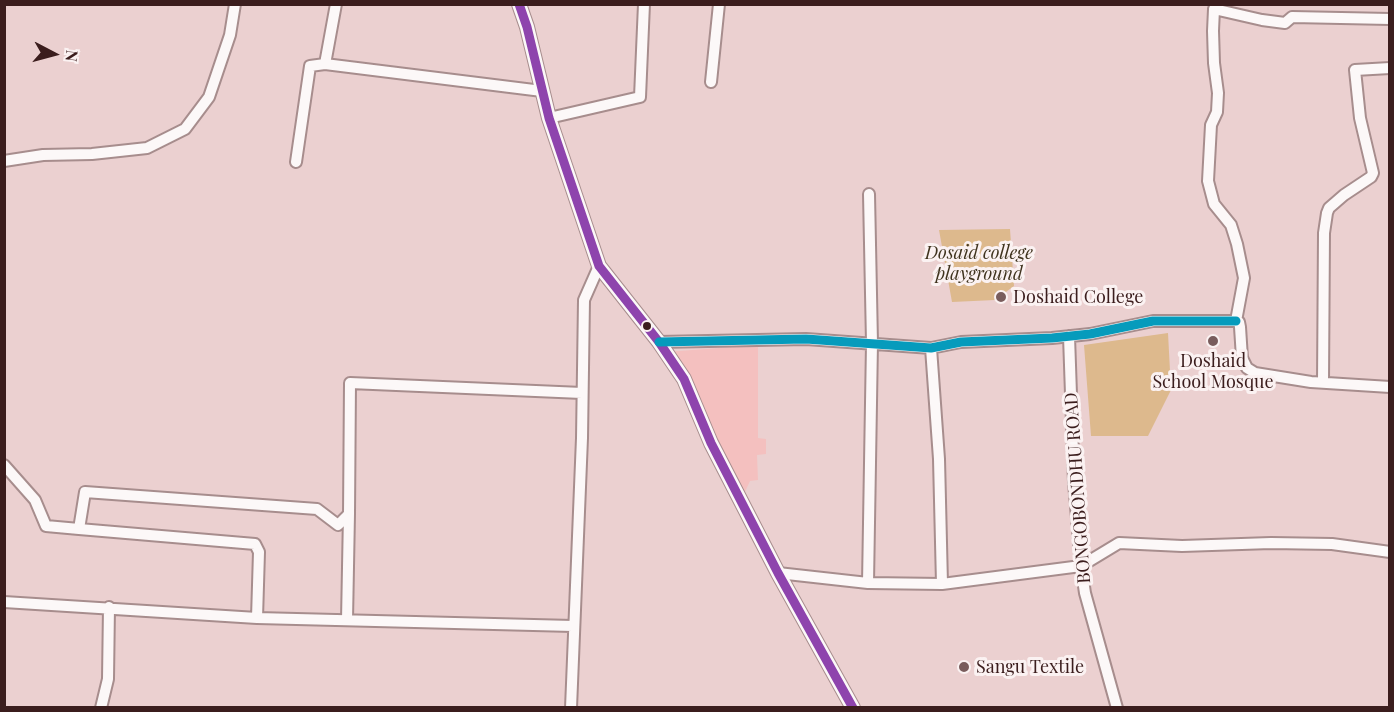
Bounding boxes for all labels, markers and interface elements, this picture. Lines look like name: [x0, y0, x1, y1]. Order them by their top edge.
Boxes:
north arrow: [24, 24, 84, 84]
text: N: [61, 49, 83, 63]
park label: Dosaid college playground: [925, 242, 1033, 284]
place label: Doshaid College: [1013, 286, 1143, 308]
marker: Doshaid College: [994, 290, 1008, 304]
unlabelled marker: [641, 320, 653, 332]
marker: Doshaid School Mosque: [1206, 334, 1220, 348]
place label: Doshaid School Mosque: [1152, 350, 1274, 392]
street label: BONGOBONDHU ROAD: [1061, 392, 1095, 584]
place label: Sangu Textile: [976, 656, 1084, 678]
marker: Sangu Textile: [957, 660, 971, 674]

